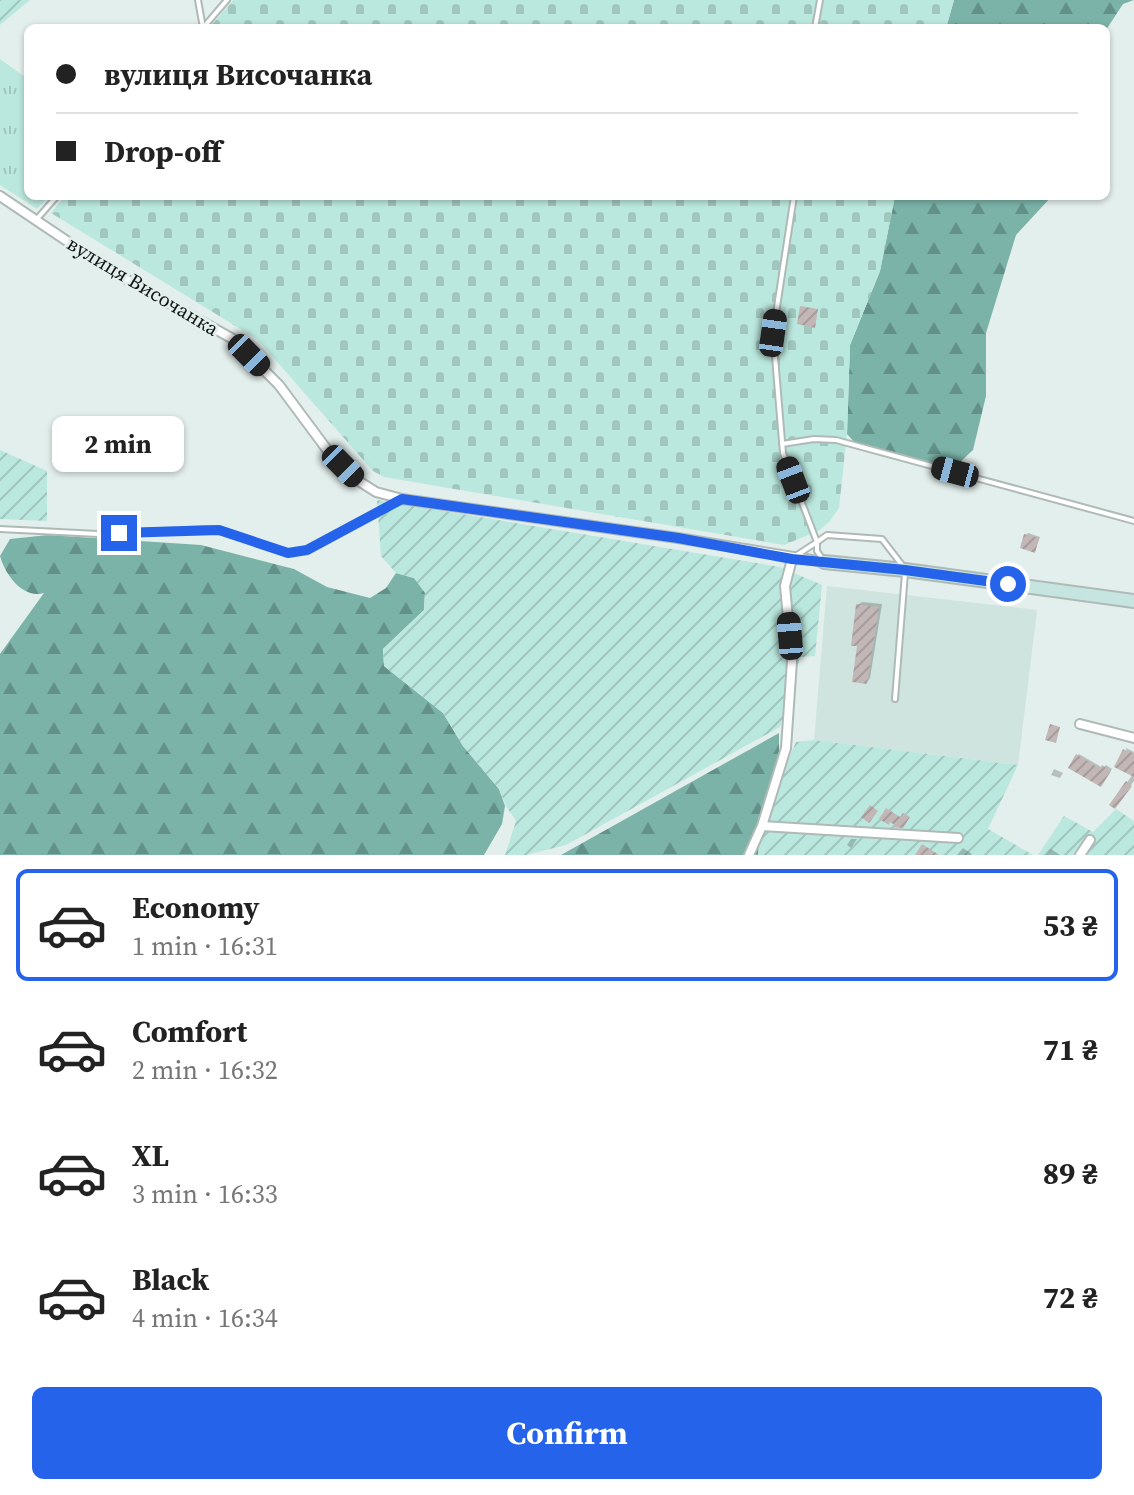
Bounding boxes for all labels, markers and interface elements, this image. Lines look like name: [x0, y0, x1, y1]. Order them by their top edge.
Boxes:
text: вулиця Височанка: [104, 54, 373, 95]
text: Drop-off: [104, 131, 222, 172]
street label: вулиця Височанка: [62, 230, 225, 343]
car: [758, 308, 788, 358]
car: [224, 330, 274, 380]
callout: 2 min: [53, 417, 185, 473]
text: 2 min: [84, 426, 152, 462]
car: [318, 441, 368, 491]
car: [773, 453, 813, 507]
car: [929, 454, 981, 490]
route end: [101, 515, 137, 551]
route start: [990, 566, 1026, 602]
car: [776, 611, 804, 661]
text: Economy: [132, 887, 260, 928]
icon: car: [36, 889, 108, 961]
text: 53 ₴: [1043, 905, 1098, 946]
text: 1 min · 16:31: [132, 928, 278, 964]
text: Comfort: [132, 1011, 247, 1052]
icon: car: [36, 1013, 108, 1085]
text: 71 ₴: [1043, 1029, 1098, 1070]
text: 2 min · 16:32: [132, 1052, 278, 1088]
text: XL: [132, 1135, 169, 1176]
icon: car: [36, 1137, 108, 1209]
text: 89 ₴: [1043, 1153, 1098, 1194]
text: 3 min · 16:33: [132, 1176, 278, 1212]
text: Black: [132, 1259, 209, 1300]
icon: car: [36, 1261, 108, 1333]
text: 72 ₴: [1043, 1277, 1098, 1318]
text: 4 min · 16:34: [132, 1300, 278, 1336]
button: Confirm: [32, 1387, 1102, 1479]

